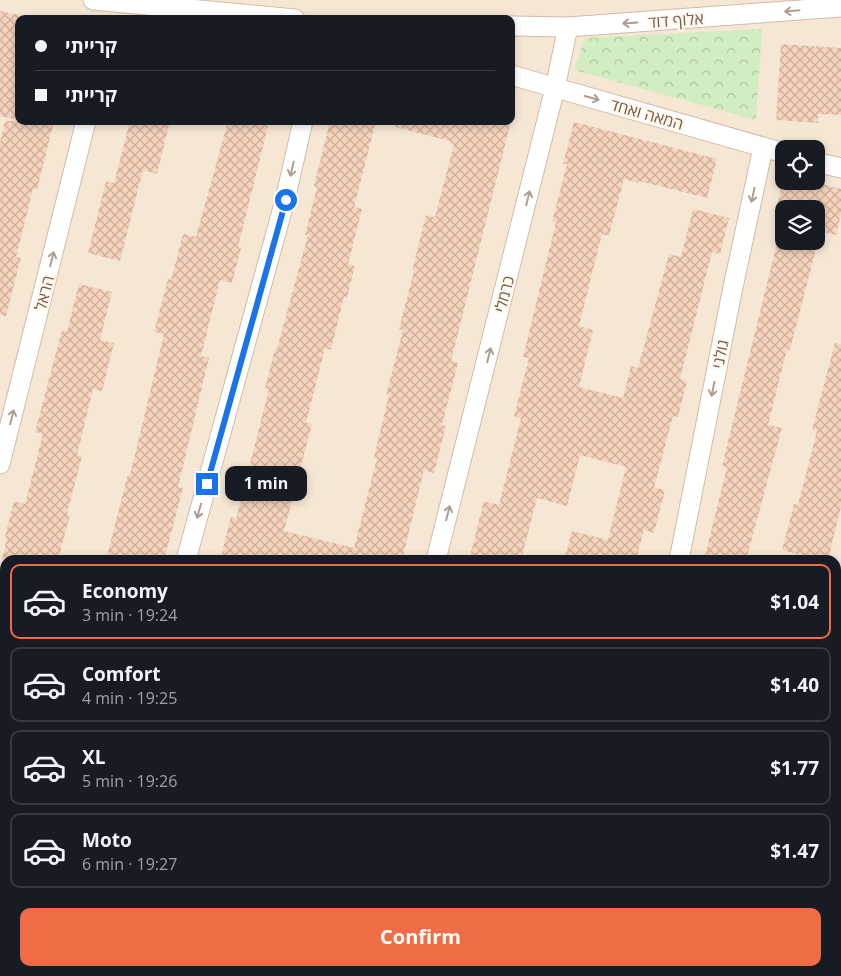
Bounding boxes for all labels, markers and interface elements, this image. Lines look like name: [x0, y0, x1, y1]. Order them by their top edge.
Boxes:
street label: אלוף דוד: [648, 7, 704, 33]
one-way arrow: [785, 7, 801, 16]
one-way arrow: [623, 18, 639, 27]
text: קרייתי: [65, 33, 117, 59]
text: קרייתי: [65, 82, 117, 108]
street label: המאה ואחד: [608, 93, 686, 135]
one-way arrow: [583, 94, 599, 104]
map controls: [775, 140, 825, 250]
button: locate: [775, 140, 825, 190]
one-way arrow: [287, 160, 297, 176]
one-way arrow: [748, 187, 757, 203]
route start: [275, 189, 297, 211]
one-way arrow: [524, 190, 533, 206]
button: layers: [775, 200, 825, 250]
one-way arrow: [48, 252, 57, 268]
street label: הראל: [29, 273, 59, 313]
street label: כרמלי: [489, 273, 519, 315]
street label: גולני: [706, 338, 734, 370]
one-way arrow: [484, 348, 494, 364]
one-way arrow: [708, 380, 717, 396]
one-way arrow: [8, 409, 18, 425]
callout: 1 min: [224, 466, 307, 502]
text: 1 min: [244, 472, 288, 494]
route end: [196, 473, 218, 495]
one-way arrow: [194, 503, 203, 519]
one-way arrow: [444, 505, 454, 521]
text: Economy: [82, 578, 168, 604]
icon: car: [22, 579, 67, 624]
text: $1.04: [770, 589, 819, 615]
text: 3 min · 19:24: [82, 604, 177, 626]
text: Comfort: [82, 661, 161, 687]
icon: car: [22, 662, 67, 707]
text: $1.40: [770, 672, 819, 698]
text: 4 min · 19:25: [82, 687, 177, 709]
text: XL: [82, 744, 105, 770]
icon: car: [22, 745, 67, 790]
text: $1.77: [770, 755, 819, 781]
text: 5 min · 19:26: [82, 770, 177, 792]
text: Moto: [82, 827, 132, 853]
icon: car: [22, 828, 67, 873]
text: $1.47: [770, 838, 819, 864]
text: 6 min · 19:27: [82, 853, 177, 875]
button: Confirm: [20, 908, 821, 966]

